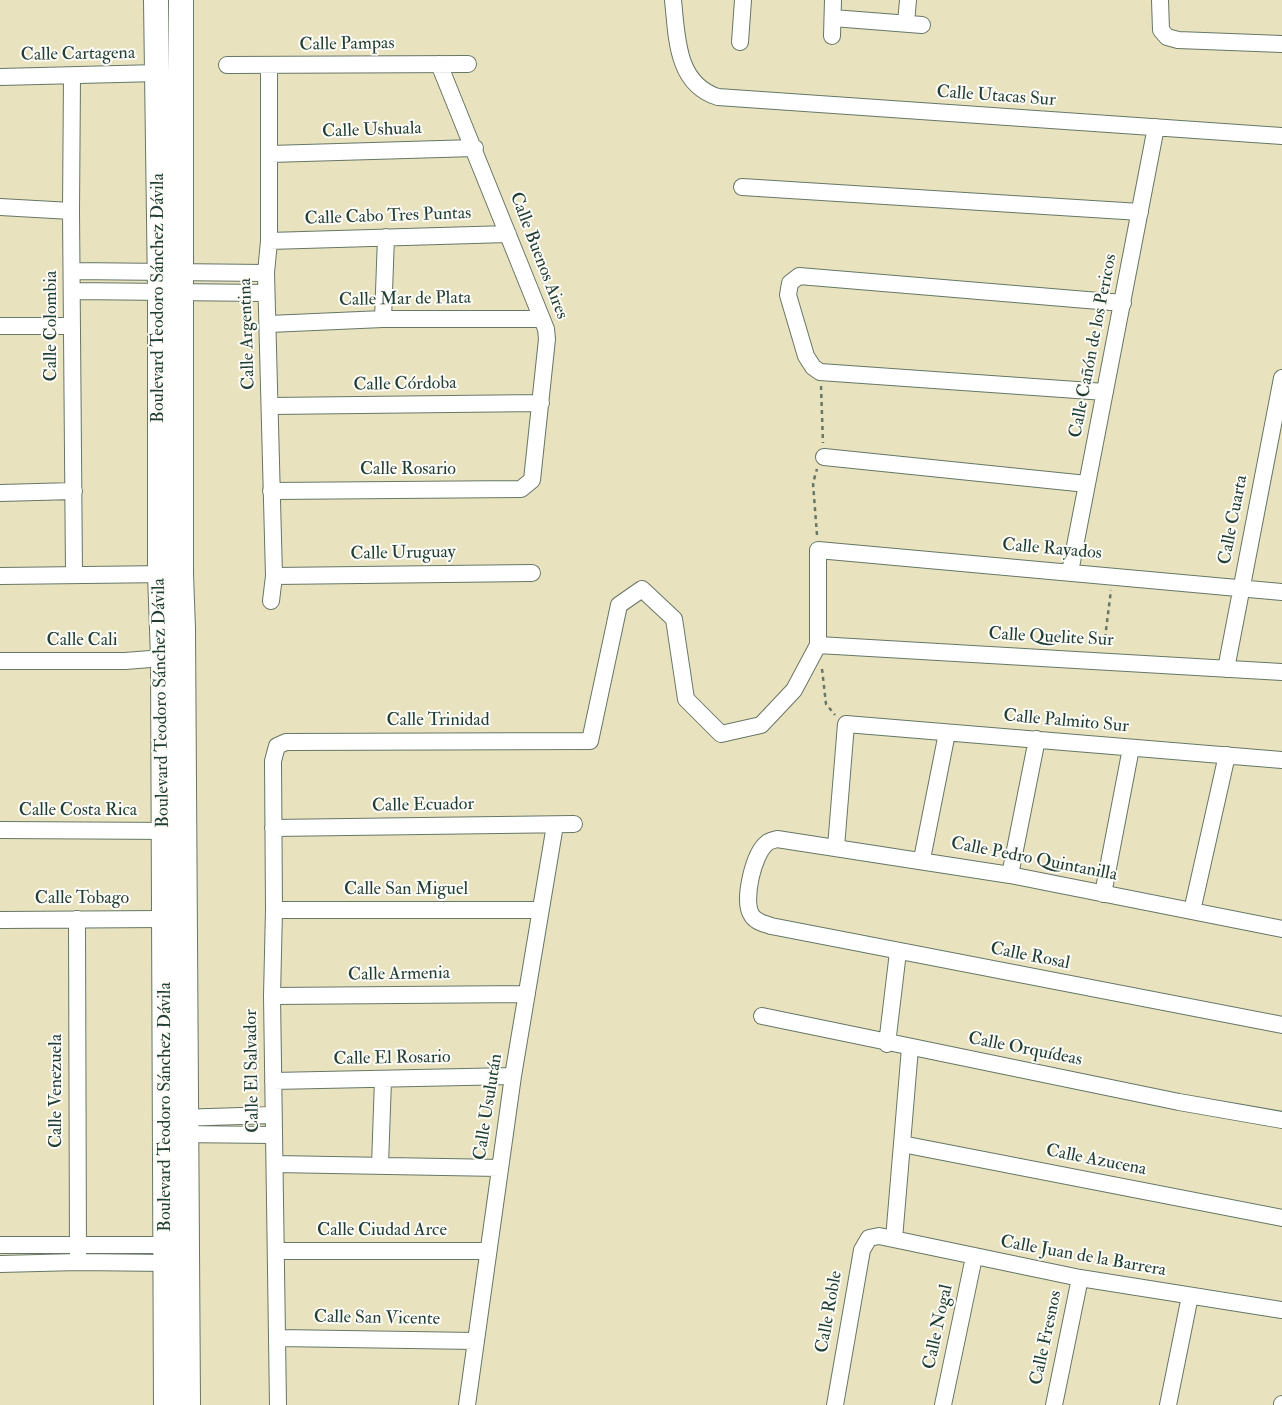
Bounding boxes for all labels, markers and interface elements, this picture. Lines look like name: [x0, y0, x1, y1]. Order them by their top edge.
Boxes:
street label: Calle Pampas: [299, 33, 395, 57]
street label: Calle Cartagena: [21, 43, 135, 67]
street label: Calle Utacas Sur: [936, 82, 1056, 112]
street label: Calle Ushuala: [322, 118, 422, 144]
street label: Boulevard Teodoro Sánchez Dávila: [148, 173, 170, 423]
street label: Calle Buenos Aires: [504, 190, 572, 322]
street label: Calle Cabo Tres Puntas: [304, 203, 472, 231]
street label: Calle Cañón de los Pericos: [1066, 252, 1122, 440]
street label: Calle Colombia: [41, 271, 63, 381]
street label: Calle Argentina: [235, 278, 261, 390]
street label: Calle Mar de Plata: [339, 288, 471, 312]
street label: Calle Córdoba: [353, 373, 457, 397]
street label: Calle Rosario: [360, 459, 456, 481]
street label: Calle Cuarta: [1215, 473, 1253, 567]
street label: Calle Rayados: [1001, 535, 1103, 565]
street label: Calle Uruguay: [350, 542, 456, 566]
street label: Boulevard Teodoro Sánchez Dávila: [149, 578, 175, 828]
street label: Calle Quelite Sur: [988, 624, 1114, 652]
street label: Calle Cali: [47, 630, 117, 652]
street label: Calle Palmito Sur: [1002, 706, 1130, 738]
street label: Calle Trinidad: [387, 710, 489, 732]
street label: Calle Ecuador: [372, 794, 474, 818]
street label: Calle Costa Rica: [19, 800, 137, 822]
street label: Calle Pedro Quintanilla: [949, 833, 1119, 887]
street label: Calle San Miguel: [344, 879, 468, 901]
street label: Calle Tobago: [35, 888, 129, 910]
street label: Calle Rosal: [988, 939, 1072, 975]
street label: Calle Armenia: [348, 963, 450, 987]
street label: Boulevard Teodoro Sánchez Dávila: [155, 982, 177, 1232]
street label: Calle El Salvador: [241, 1009, 265, 1133]
street label: Calle Orquídeas: [966, 1028, 1084, 1072]
street label: Calle Venezuela: [46, 1034, 68, 1148]
street label: Calle El Rosario: [333, 1047, 451, 1071]
street label: Calle Usulután: [470, 1052, 508, 1162]
street label: Calle Azucena: [1044, 1141, 1148, 1181]
street label: Calle Ciudad Arce: [317, 1220, 447, 1242]
street label: Calle Juan de la Barrera: [998, 1232, 1168, 1282]
street label: Calle Roble: [812, 1269, 848, 1355]
street label: Calle Nogal: [919, 1283, 959, 1371]
street label: Calle Fresnos: [1026, 1289, 1068, 1387]
street label: Calle San Vicente: [314, 1307, 440, 1331]

